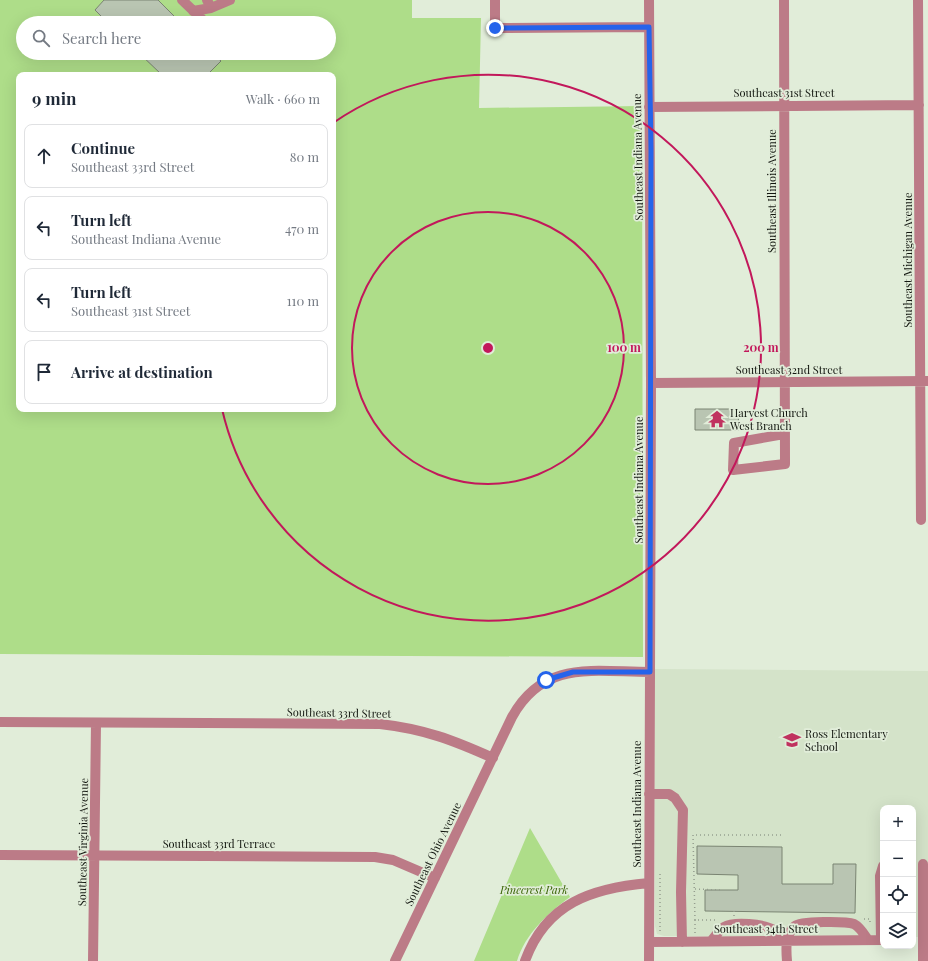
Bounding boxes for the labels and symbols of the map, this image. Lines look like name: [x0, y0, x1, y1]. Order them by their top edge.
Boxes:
route end: [486, 19, 504, 37]
street label: Southeast 31st Street: [733, 85, 835, 100]
street label: Southeast Indiana Avenue: [629, 93, 646, 221]
street label: Southeast Illinois Avenue: [764, 129, 779, 253]
street label: Southeast Michigan Avenue: [900, 192, 915, 328]
text: 100 m: [607, 339, 641, 355]
text: 200 m: [743, 339, 779, 355]
centre of rings: [481, 341, 495, 355]
street label: Southeast 32nd Street: [736, 362, 842, 377]
place label: Harvest Church West Branch: [729, 405, 808, 433]
temple icon: Harvest Church West Branch: [707, 409, 727, 429]
street label: Southeast Indiana Avenue: [631, 416, 646, 544]
route start: [537, 671, 555, 689]
street label: Southeast 33rd Street: [287, 704, 391, 721]
place label: Ross Elementary School: [805, 726, 888, 754]
school or university icon: Ross Elementary School: [782, 730, 802, 750]
street label: Southeast Indiana Avenue: [629, 740, 644, 868]
street label: Southeast Virginia Avenue: [74, 777, 91, 906]
street label: Southeast Ohio Avenue: [401, 799, 464, 908]
street label: Southeast 33rd Terrace: [163, 836, 276, 851]
park label: Pinecrest Park: [499, 882, 568, 897]
street label: Southeast 34th Street: [714, 921, 818, 936]

